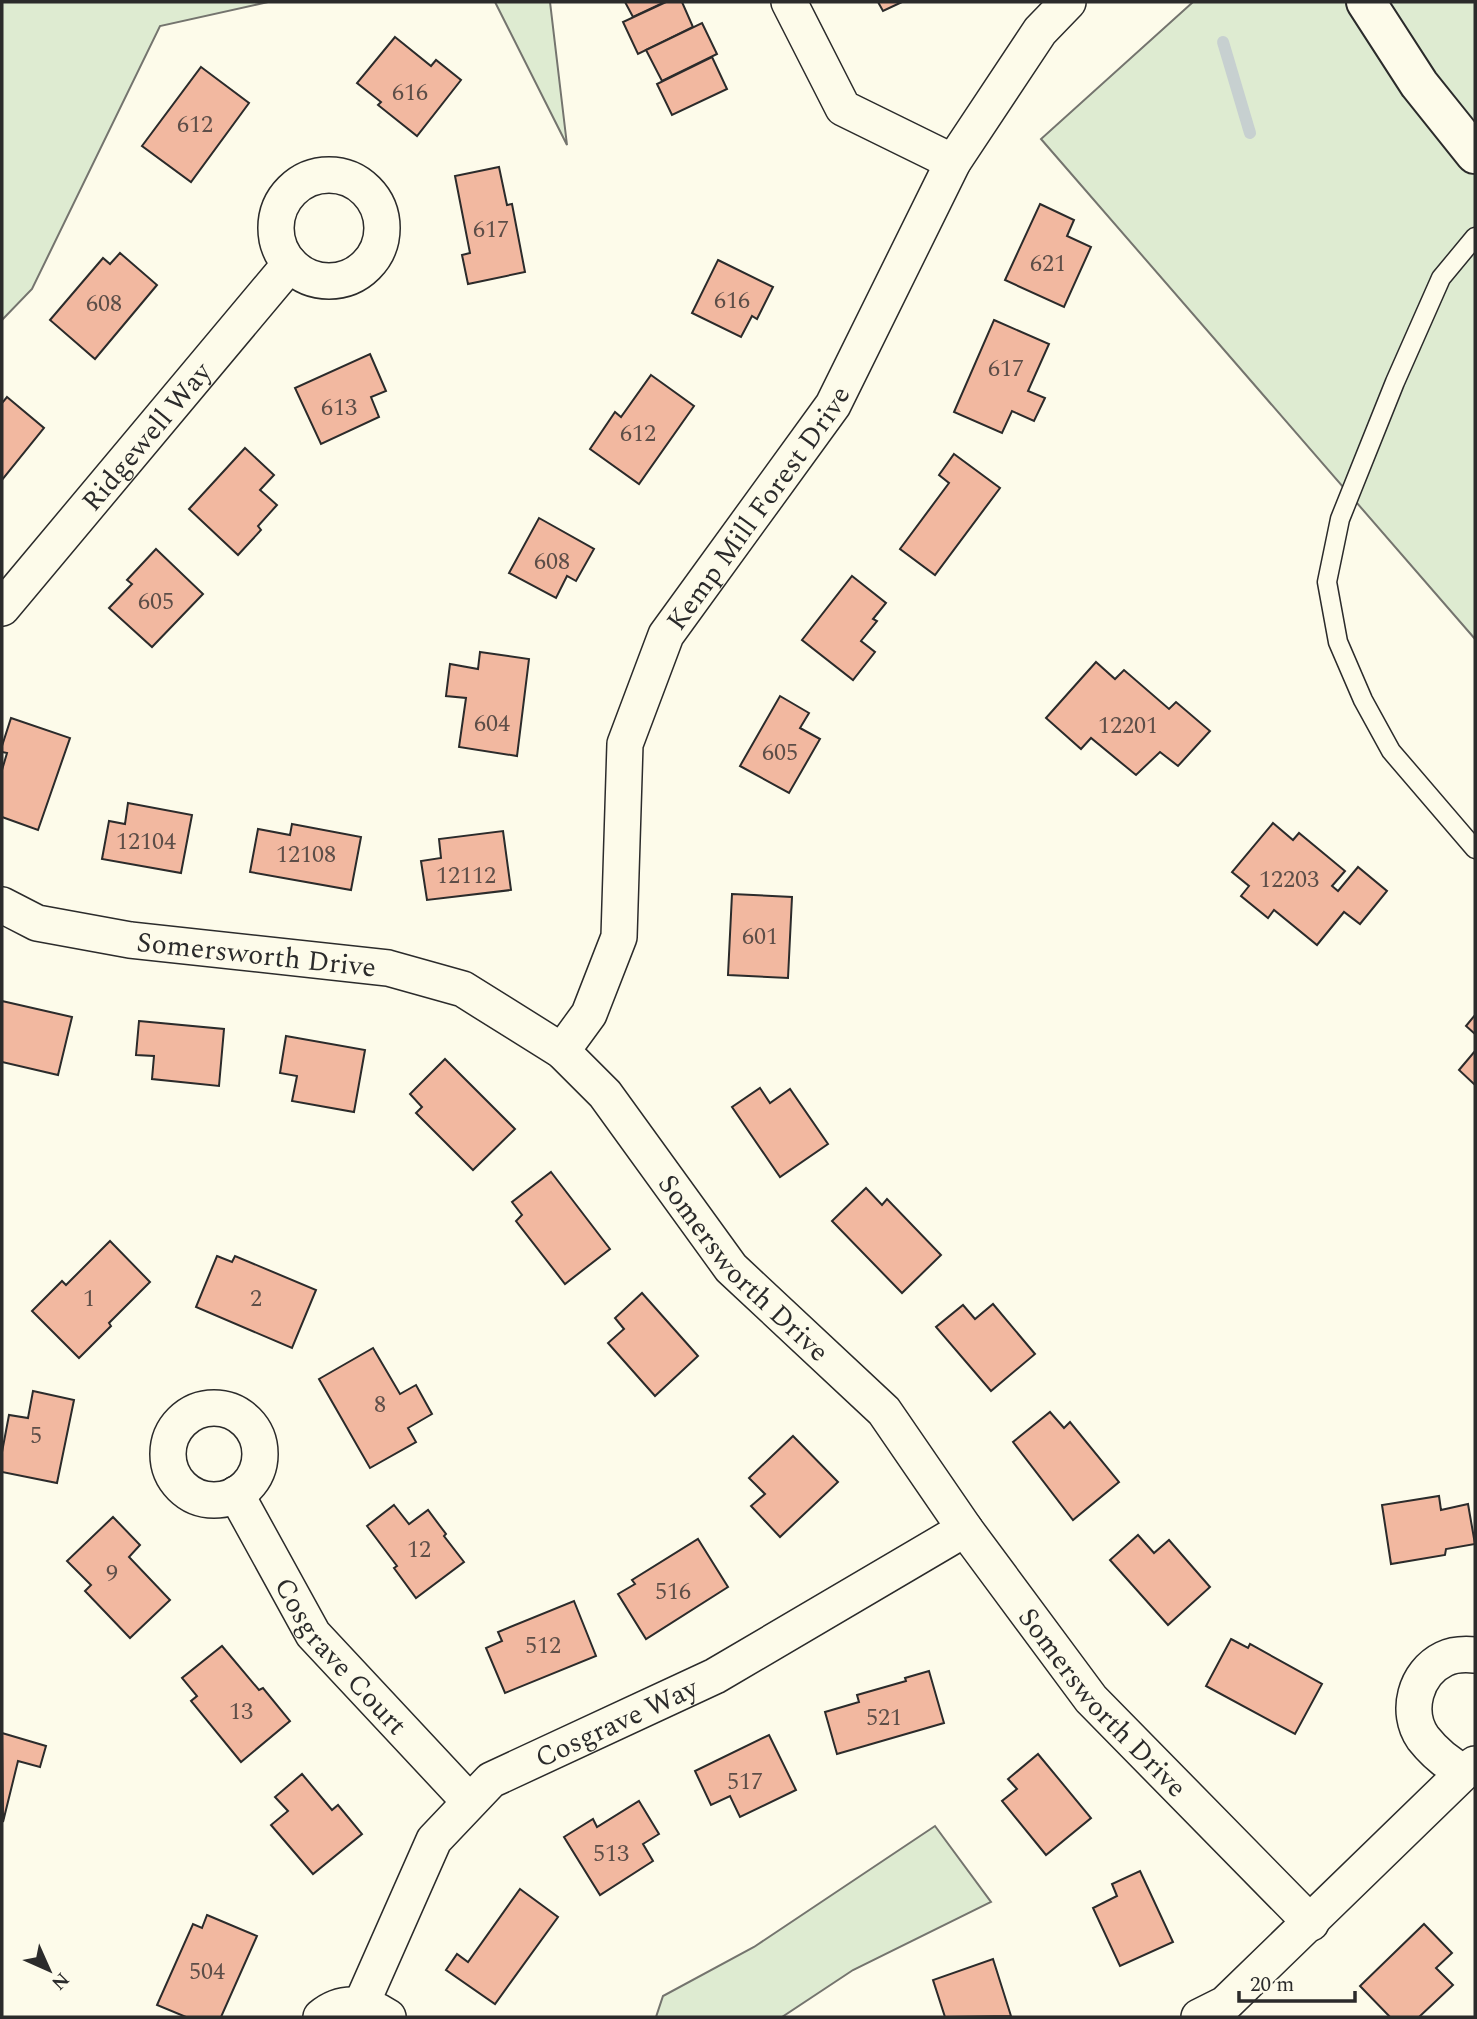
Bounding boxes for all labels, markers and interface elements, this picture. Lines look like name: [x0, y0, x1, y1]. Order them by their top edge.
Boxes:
house number: 616: [392, 75, 428, 111]
house number: 612: [177, 107, 213, 143]
house number: 617: [473, 212, 509, 248]
house number: 621: [1030, 246, 1066, 282]
house number: 616: [714, 283, 750, 319]
house number: 608: [86, 286, 122, 322]
house number: 617: [988, 351, 1024, 387]
street label: Ridgewell Way: [72, 352, 223, 521]
street label: Kemp Mill Forest Drive: [656, 379, 862, 640]
house number: 613: [321, 390, 357, 426]
house number: 612: [620, 416, 656, 452]
house number: 608: [534, 544, 570, 580]
house number: 605: [138, 584, 174, 620]
house number: 604: [474, 706, 510, 742]
house number: 12201: [1098, 708, 1158, 744]
house number: 605: [762, 735, 798, 771]
house number: 12104: [116, 824, 176, 860]
house number: 12108: [276, 837, 336, 873]
house number: 12112: [436, 858, 496, 894]
house number: 12203: [1259, 862, 1319, 898]
house number: 601: [742, 919, 778, 955]
street label: Somersworth Drive: [134, 921, 378, 990]
street label: Somersworth Drive: [647, 1165, 839, 1373]
house number: 1: [83, 1281, 95, 1317]
house number: 2: [250, 1281, 262, 1317]
house number: 8: [374, 1387, 386, 1423]
house number: 5: [30, 1418, 42, 1454]
house number: 12: [407, 1532, 431, 1568]
house number: 9: [106, 1556, 118, 1592]
street label: Cosgrave Court: [263, 1570, 417, 1746]
house number: 516: [655, 1574, 691, 1610]
street label: Somersworth Drive: [1007, 1599, 1197, 1808]
house number: 512: [525, 1628, 561, 1664]
street label: Cosgrave Way: [528, 1666, 707, 1780]
house number: 13: [229, 1694, 253, 1730]
house number: 521: [866, 1700, 902, 1736]
house number: 517: [727, 1764, 763, 1800]
house number: 513: [593, 1836, 629, 1872]
north arrow: [14, 1935, 84, 2005]
house number: 504: [189, 1954, 225, 1990]
scale bar: [1239, 1960, 1354, 2004]
text: N: [44, 1965, 76, 1997]
text: 20 m: [1250, 1969, 1294, 2001]

